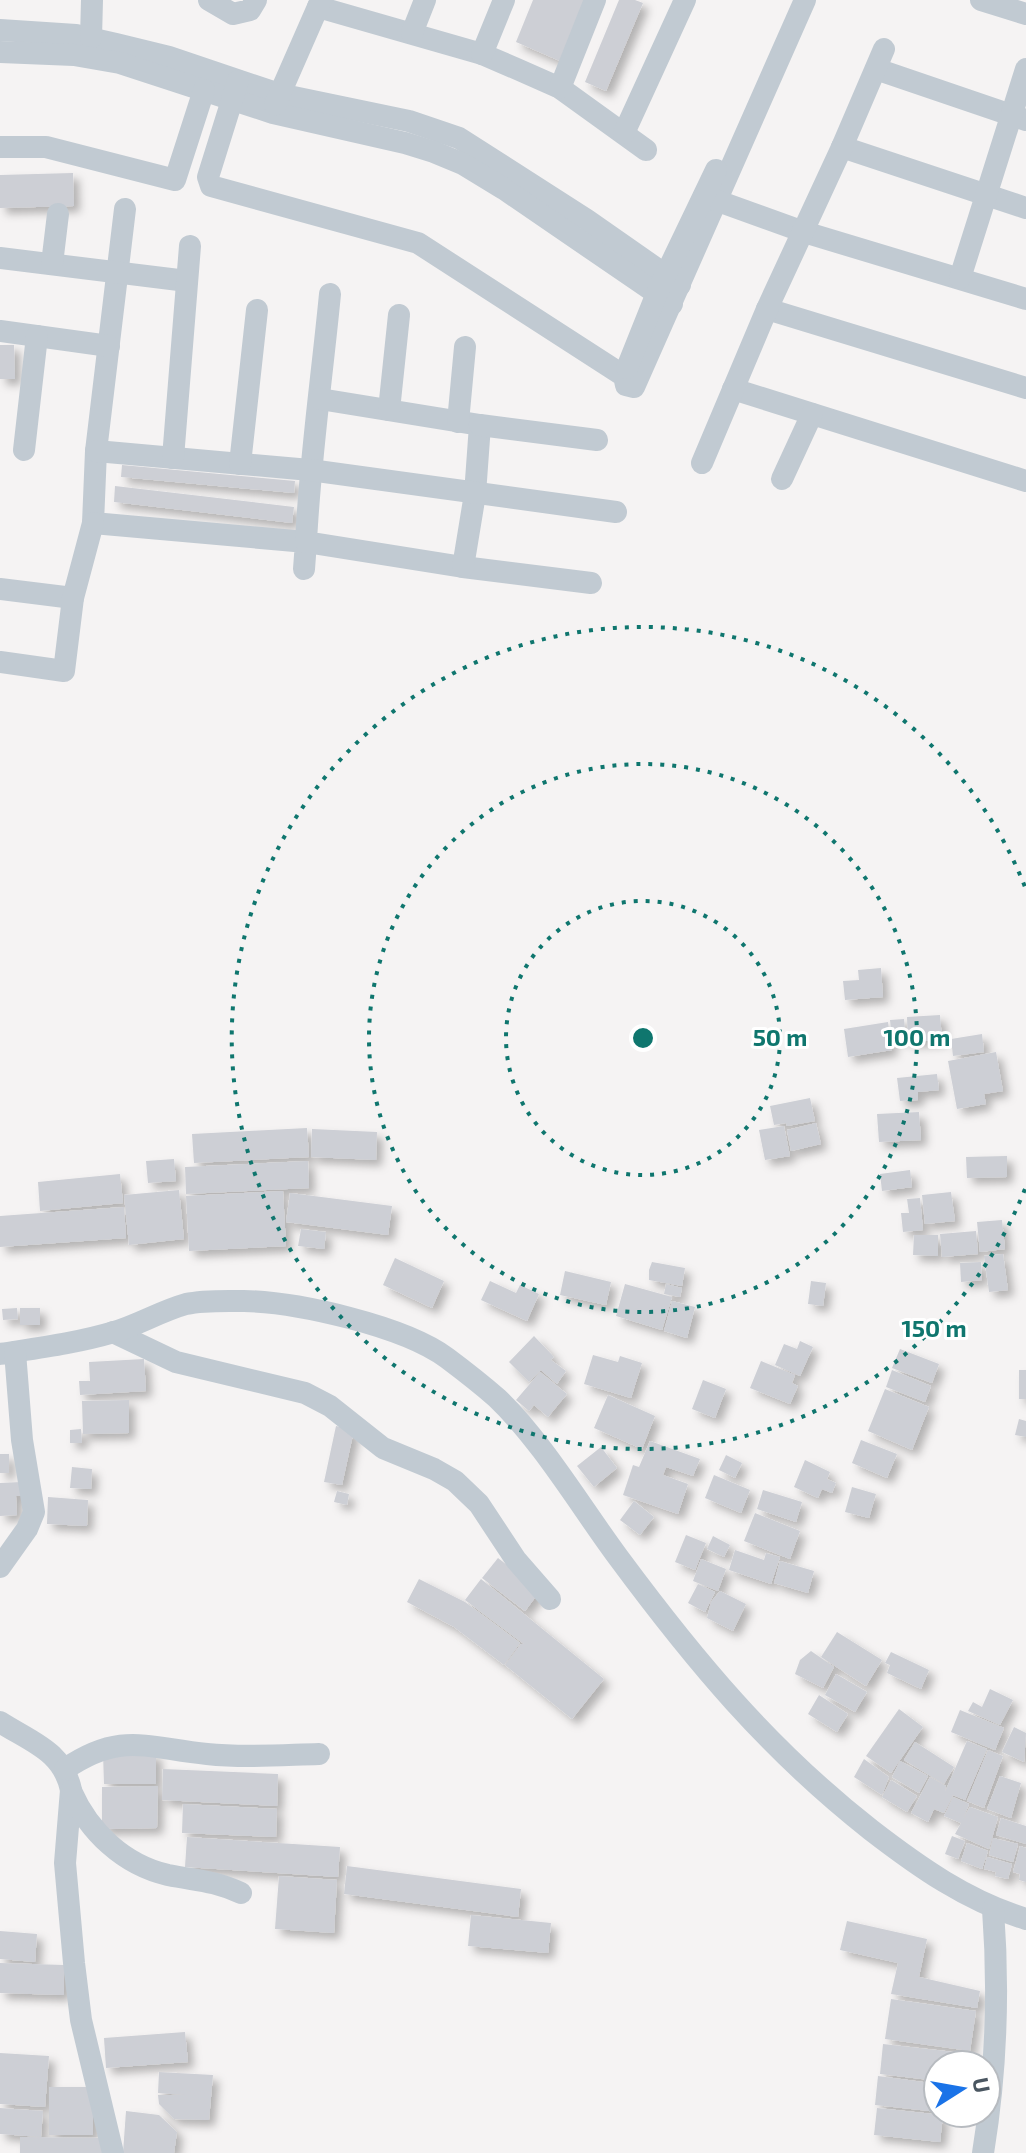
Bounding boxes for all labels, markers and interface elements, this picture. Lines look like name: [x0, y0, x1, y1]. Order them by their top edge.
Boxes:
text: 50 m: [753, 1022, 807, 1051]
text: 100 m: [884, 1022, 950, 1051]
centre of rings: [629, 1024, 657, 1052]
text: 150 m: [901, 1313, 967, 1342]
north arrow: [922, 2049, 1002, 2129]
text: U: [968, 2075, 997, 2095]

